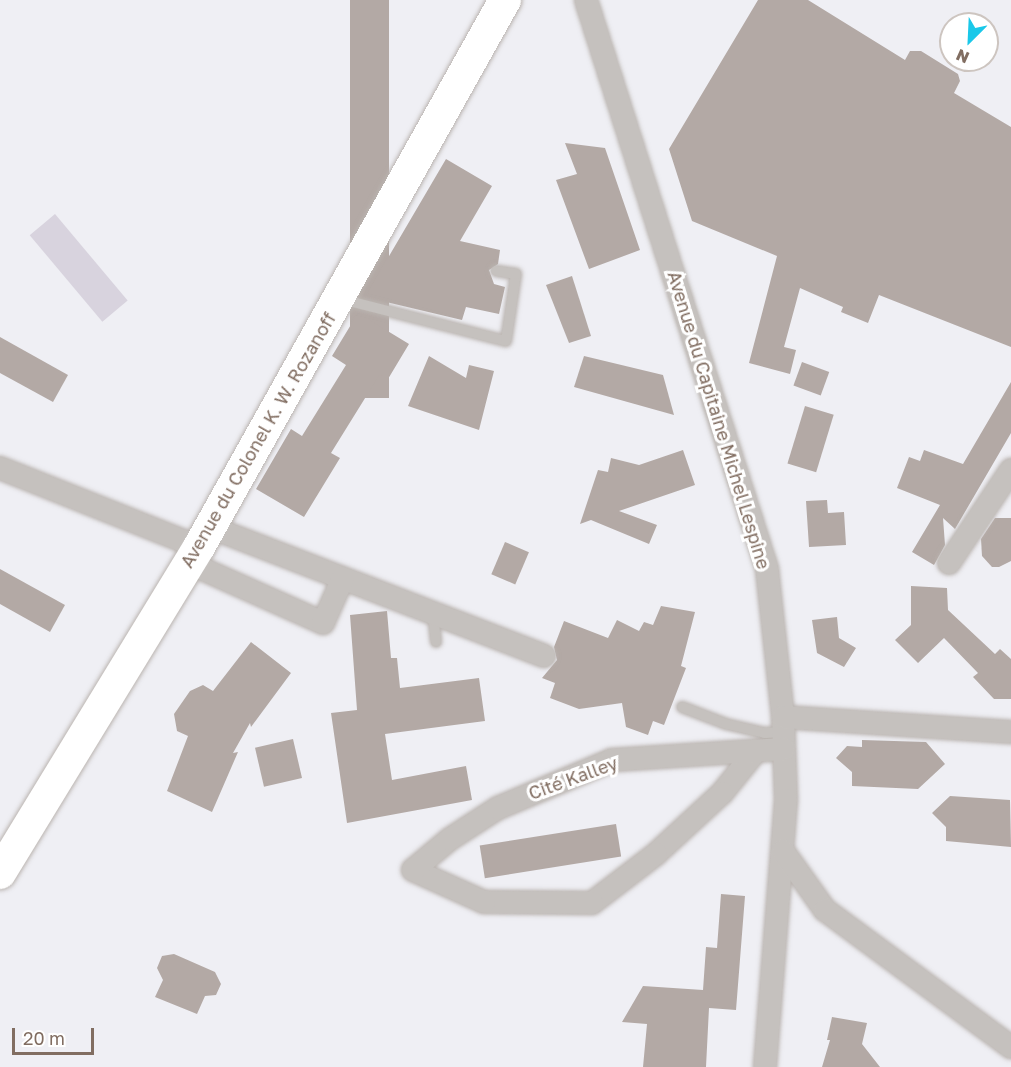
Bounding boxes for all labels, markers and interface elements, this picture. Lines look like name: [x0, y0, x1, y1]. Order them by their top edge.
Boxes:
north arrow: [939, 12, 999, 72]
text: N: [953, 45, 972, 68]
street label: Avenue du Capitaine Michel Lespine: [663, 268, 775, 572]
street label: Avenue du Colonel K. W. Rozanoff: [176, 308, 340, 572]
street label: Cité Kalley: [526, 752, 620, 804]
scale bar: [15, 1016, 98, 1054]
text: 20 m: [23, 1027, 65, 1049]

